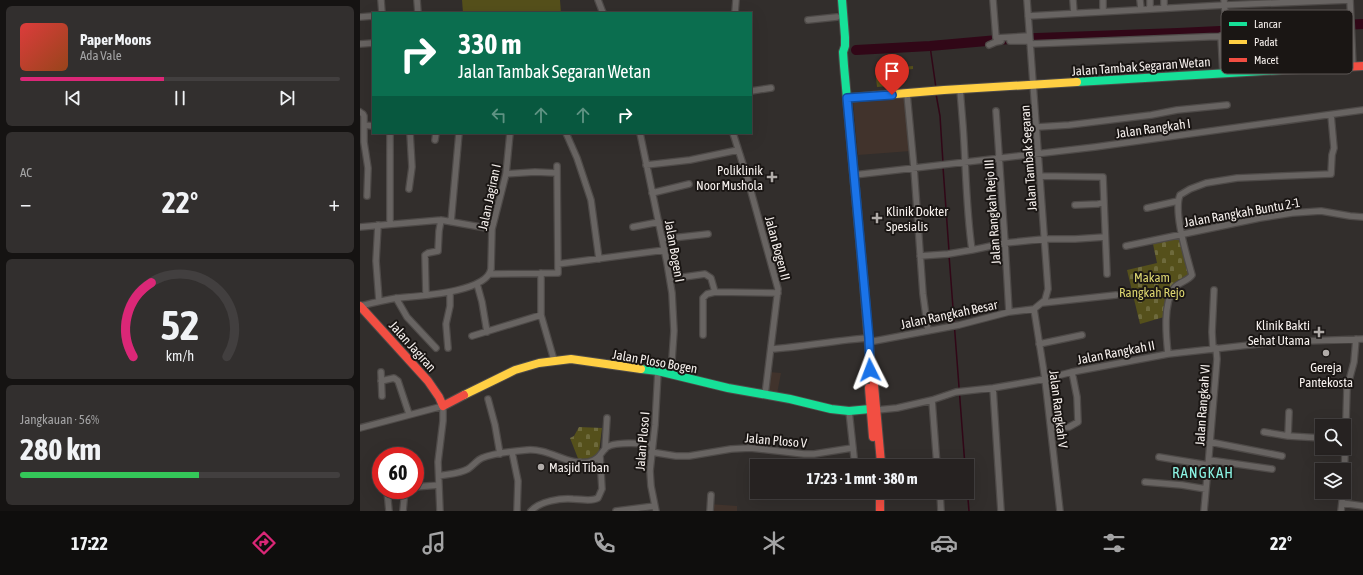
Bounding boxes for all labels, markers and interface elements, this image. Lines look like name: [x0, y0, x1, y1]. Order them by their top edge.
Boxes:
legend: [1221, 10, 1353, 74]
text: Lancar: [1254, 18, 1282, 30]
icon: right: [392, 28, 444, 80]
text: 330 m: [458, 28, 521, 60]
text: Paper Moons: [80, 31, 151, 48]
text: Padat: [1254, 36, 1278, 48]
text: Ada Vale: [80, 48, 122, 63]
pin: [875, 54, 909, 95]
street label: Jalan Tambak Segaran Wetan: [1071, 54, 1211, 79]
text: Macet: [1254, 54, 1279, 66]
icon: arrive: [881, 60, 903, 82]
text: Jalan Tambak Segaran Wetan: [458, 61, 651, 82]
icon: previous: [62, 87, 84, 109]
icon: pause: [169, 87, 191, 109]
icon: next: [276, 87, 298, 109]
icon: left: [488, 104, 510, 126]
icon: ahead: [530, 104, 552, 126]
icon: ahead: [572, 104, 594, 126]
icon: right: [614, 104, 636, 126]
street label: Jalan Tambak Segaran: [1017, 104, 1040, 212]
street label: Jalan Rangkah I: [1115, 116, 1191, 141]
street label: Jalan Rangkah Rejo III: [981, 159, 1004, 265]
street label: Jalan Jagiran I: [475, 162, 504, 232]
place label: Poliklinik Noor Mushola: [696, 163, 763, 193]
text: AC: [20, 165, 32, 180]
marker: Poliklinik Noor Mushola: [766, 171, 778, 183]
text: 22°: [162, 185, 198, 219]
text: −: [20, 190, 31, 216]
text: +: [329, 190, 340, 216]
street label: Jalan Rangkah Buntu 2-1: [1183, 195, 1301, 230]
place label: Klinik Dokter Spesialis: [886, 204, 948, 234]
marker: Klinik Dokter Spesialis: [871, 212, 883, 224]
street label: Jalan Bogen II: [762, 214, 793, 282]
street label: Jalan Bogen I: [662, 219, 687, 283]
park label: Makam Rangkah Rejo: [1119, 270, 1185, 300]
street label: Jalan Rangkah Besar: [899, 297, 999, 332]
text: 52: [160, 300, 200, 348]
street label: Jalan Jagiran: [386, 318, 439, 375]
place label: Klinik Bakti Sehat Utama: [1248, 318, 1310, 348]
marker: Klinik Bakti Sehat Utama: [1313, 326, 1325, 338]
street label: Jalan Rangkah II: [1076, 338, 1156, 367]
text: km/h: [166, 347, 194, 363]
street label: Jalan Ploso Bogen: [611, 347, 699, 376]
marker: Gereja Pantekosta: [1321, 348, 1331, 358]
position arrow: [849, 349, 891, 391]
place label: Gereja Pantekosta: [1299, 360, 1353, 390]
street label: Jalan Rangkah VI: [1192, 364, 1213, 446]
street label: Jalan Rangkah V: [1046, 369, 1071, 450]
street label: Jalan Ploso I: [632, 411, 653, 471]
text: Jangkauan · 56%: [20, 412, 99, 427]
map controls: [1315, 419, 1351, 499]
button: search: [1315, 419, 1351, 455]
street label: Jalan Ploso V: [744, 430, 808, 451]
text: 280 km: [20, 432, 101, 466]
speed limit sign: 60: [372, 447, 424, 499]
place label: Masjid Tiban: [549, 460, 609, 475]
marker: Masjid Tiban: [536, 462, 546, 472]
button: layers: [1315, 463, 1351, 499]
district label: RANGKAH: [1172, 464, 1234, 481]
text: 17:23 · 1 mnt · 380 m: [806, 470, 918, 487]
icon: directions: [250, 529, 278, 557]
icon: music: [420, 529, 448, 557]
icon: phone: [590, 529, 618, 557]
icon: climate: [760, 529, 788, 557]
icon: car: [930, 529, 958, 557]
icon: filters: [1100, 529, 1128, 557]
text: 17:22: [71, 533, 108, 554]
text: 22°: [1270, 533, 1292, 554]

